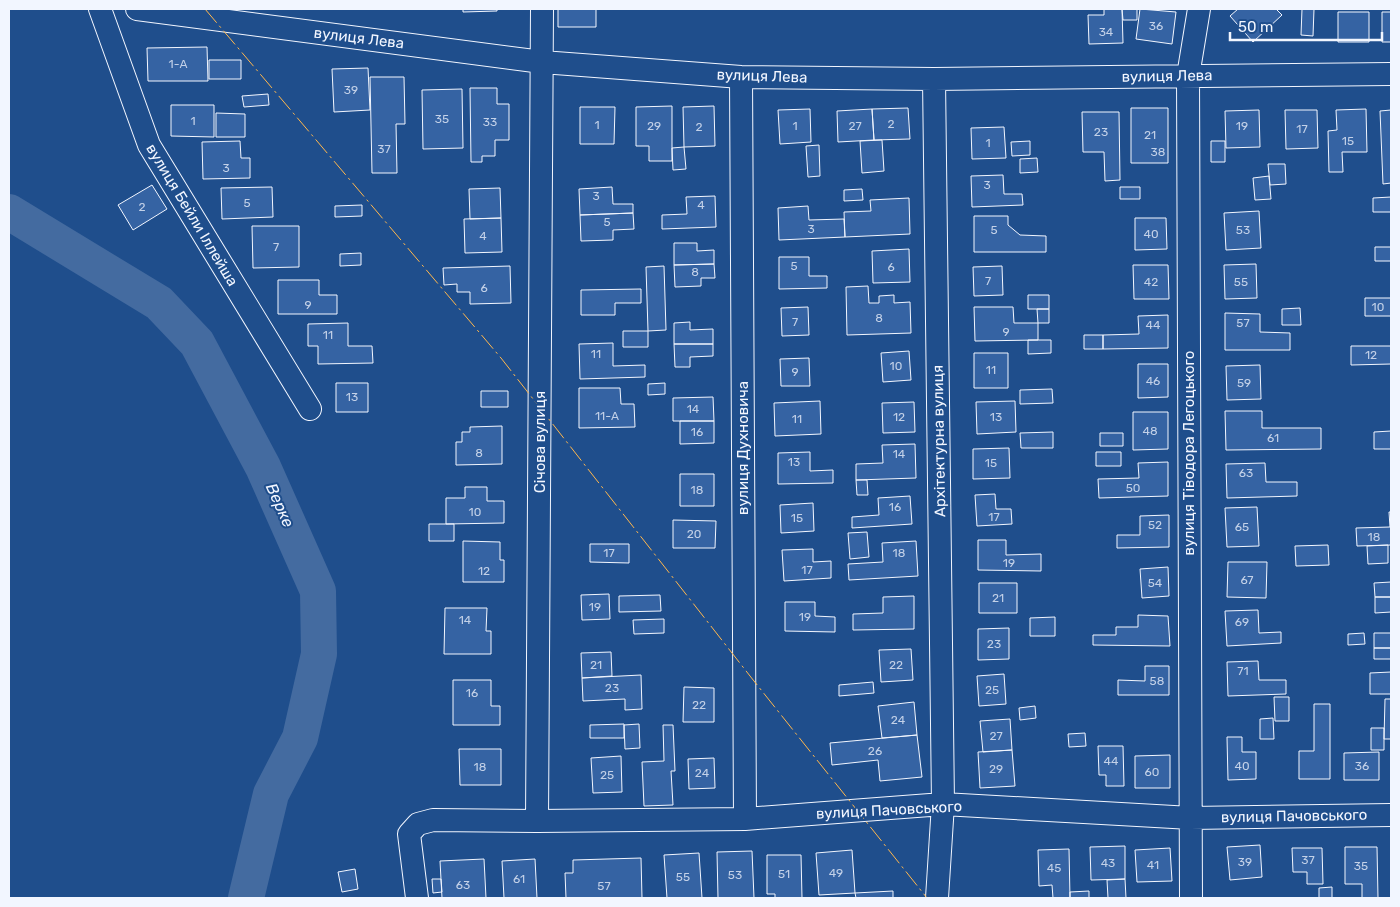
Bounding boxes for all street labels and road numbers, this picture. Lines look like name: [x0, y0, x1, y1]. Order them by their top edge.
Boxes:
street label: вулиця Лева: [313, 24, 405, 52]
street label: вулиця Лева: [716, 65, 808, 87]
street label: вулиця Лева: [1121, 66, 1213, 86]
street label: вулиця Бейли Іллейша: [142, 141, 242, 289]
street label: вулиця Тіводора Легоцького: [1180, 351, 1198, 555]
street label: Архітектурна вулиця: [929, 365, 949, 517]
street label: вулиця Духновича: [734, 381, 752, 515]
street label: Січова вулиця: [531, 391, 549, 493]
street label: вулиця Пачовського: [815, 797, 963, 823]
street label: вулиця Пачовського: [1221, 806, 1367, 826]

